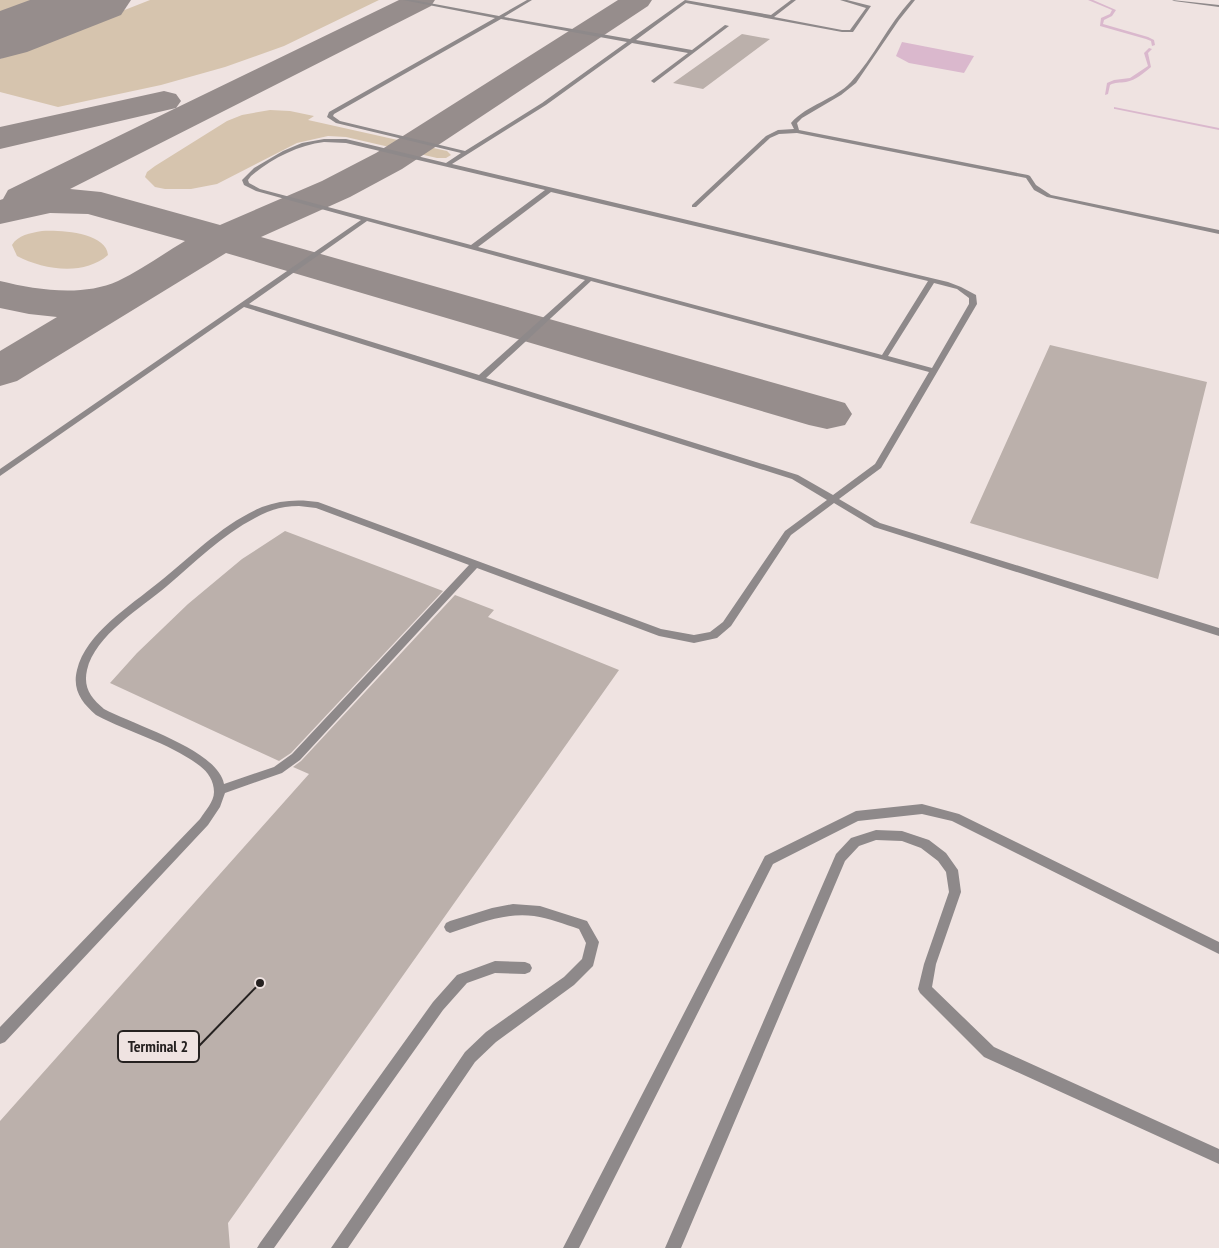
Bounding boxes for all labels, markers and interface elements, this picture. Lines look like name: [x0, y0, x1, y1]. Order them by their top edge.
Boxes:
callout: Terminal 2: [118, 1031, 199, 1062]
text: Terminal 2: [128, 1036, 188, 1056]

